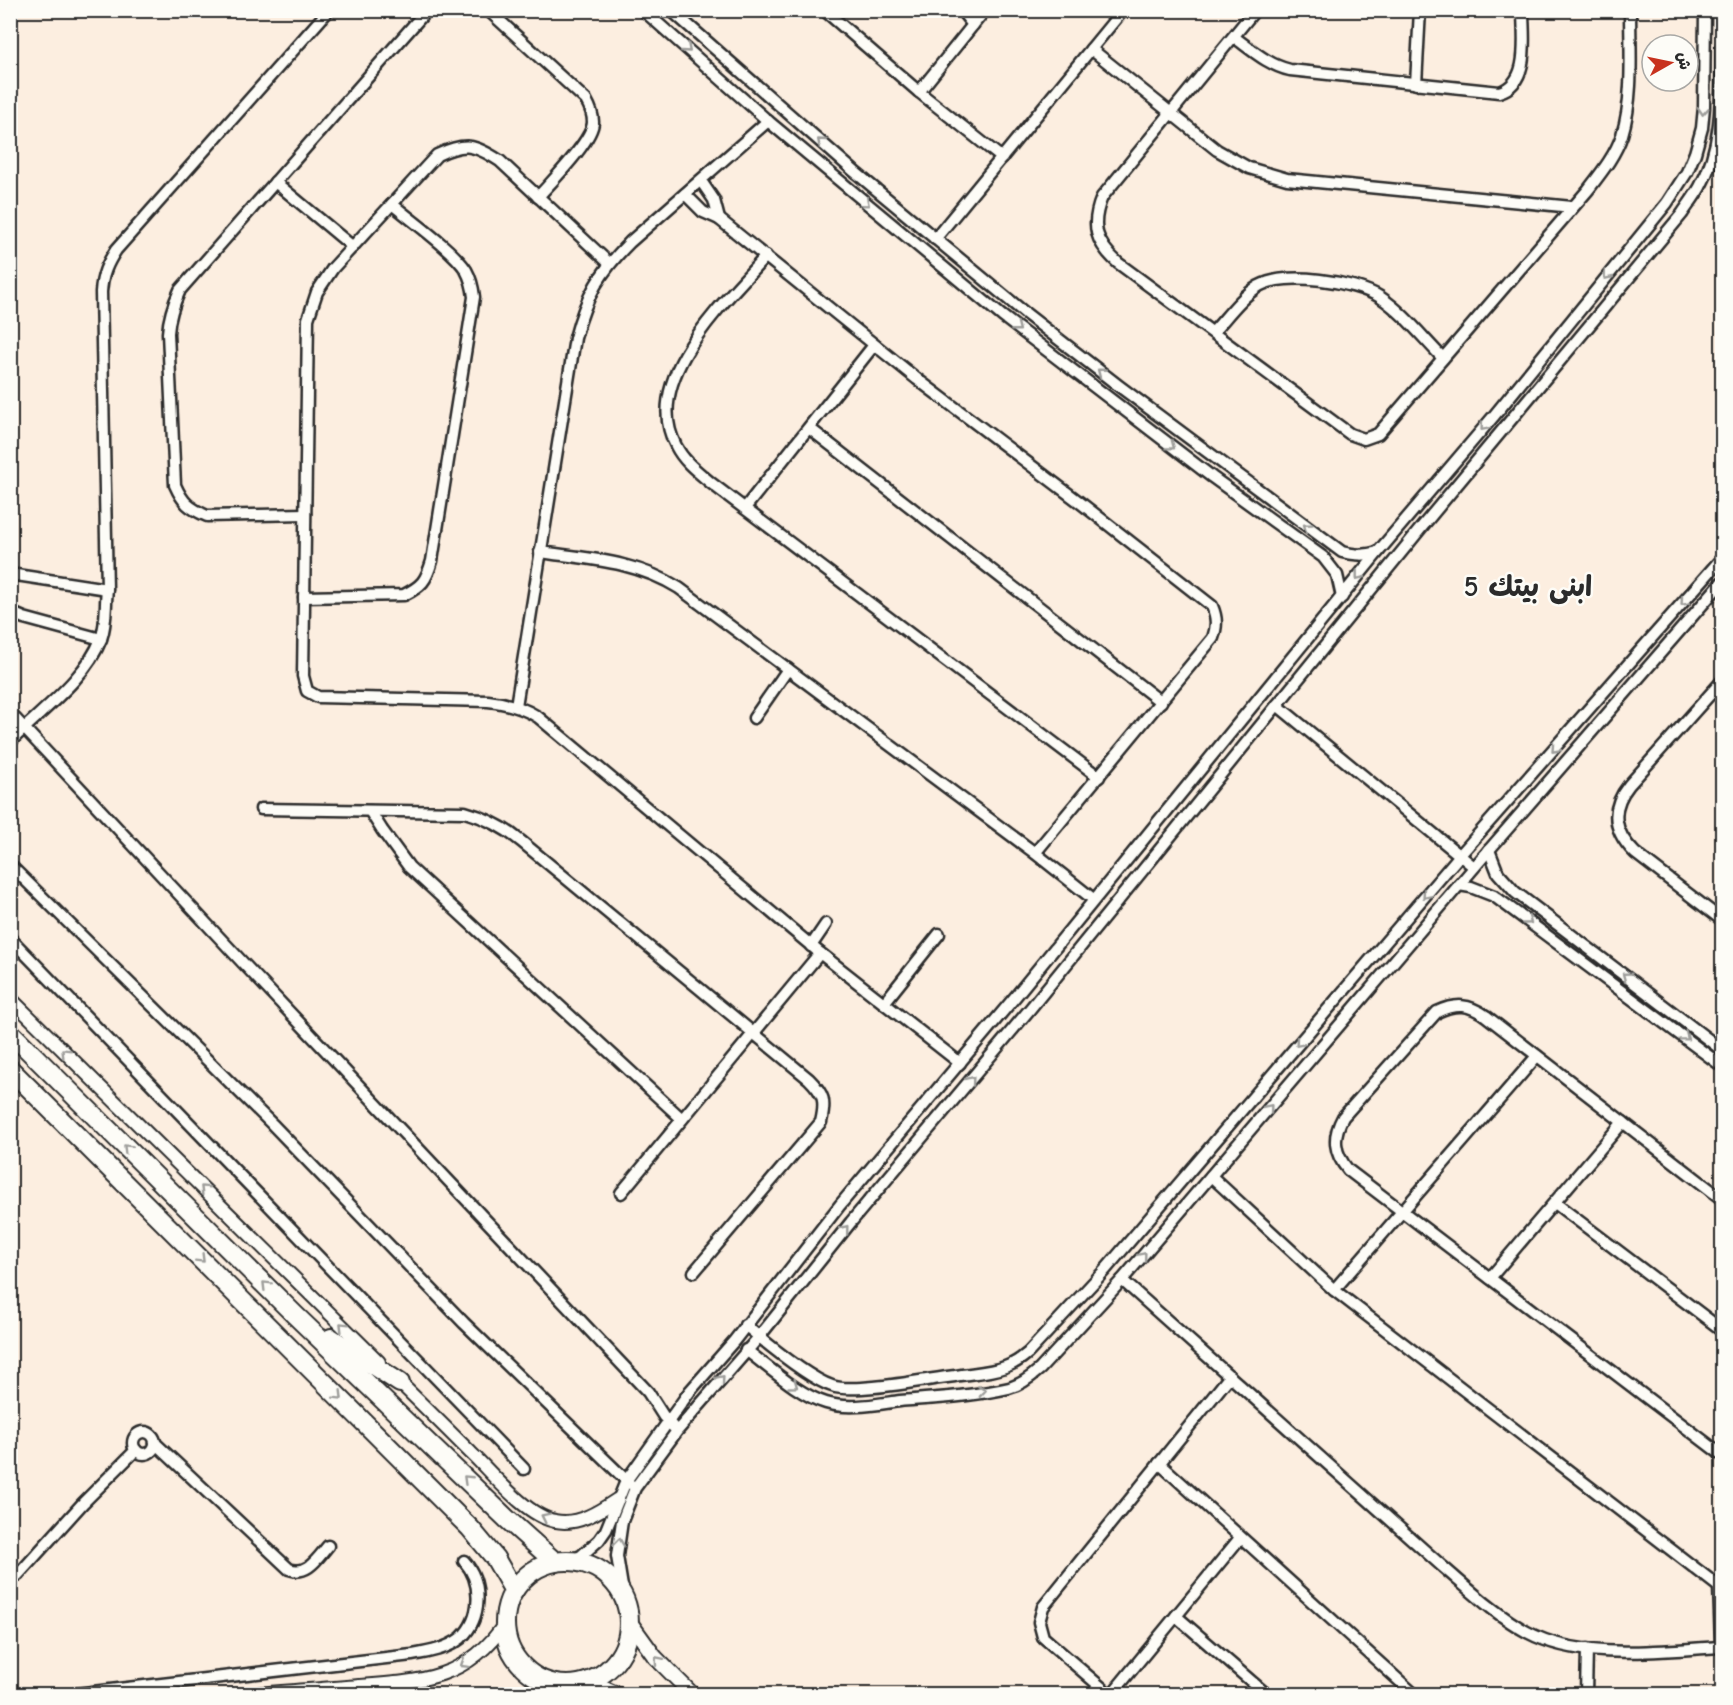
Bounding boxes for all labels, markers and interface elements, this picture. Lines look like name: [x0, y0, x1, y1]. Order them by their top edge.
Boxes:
north arrow: [1640, 33, 1700, 93]
one-way arrow: [680, 42, 690, 53]
text: ش: [1674, 51, 1694, 71]
one-way arrow: [1697, 106, 1710, 115]
one-way arrow: [816, 138, 827, 149]
one-way arrow: [859, 196, 870, 207]
one-way arrow: [1604, 269, 1615, 280]
one-way arrow: [1010, 320, 1021, 331]
one-way arrow: [1097, 369, 1108, 380]
one-way arrow: [1480, 420, 1491, 431]
one-way arrow: [1165, 439, 1176, 450]
one-way arrow: [1303, 523, 1314, 534]
one-way arrow: [1355, 570, 1366, 581]
district label: ابنى بيتك 5: [1464, 571, 1592, 605]
one-way arrow: [1680, 595, 1691, 606]
one-way arrow: [1551, 742, 1562, 752]
one-way arrow: [1422, 888, 1433, 899]
one-way arrow: [1521, 914, 1532, 925]
one-way arrow: [1621, 973, 1632, 984]
one-way arrow: [1678, 1030, 1689, 1041]
one-way arrow: [1296, 1036, 1307, 1047]
one-way arrow: [62, 1049, 73, 1060]
one-way arrow: [964, 1076, 975, 1087]
one-way arrow: [1262, 1104, 1273, 1115]
one-way arrow: [124, 1144, 134, 1155]
one-way arrow: [200, 1186, 211, 1197]
one-way arrow: [838, 1225, 849, 1236]
one-way arrow: [193, 1251, 204, 1262]
one-way arrow: [1135, 1252, 1146, 1263]
one-way arrow: [262, 1282, 273, 1293]
one-way arrow: [339, 1323, 350, 1334]
one-way arrow: [714, 1375, 725, 1386]
one-way arrow: [787, 1378, 798, 1389]
one-way arrow: [978, 1386, 987, 1398]
one-way arrow: [331, 1389, 342, 1400]
one-way arrow: [463, 1476, 474, 1487]
one-way arrow: [541, 1512, 552, 1524]
one-way arrow: [612, 1537, 624, 1546]
one-way arrow: [460, 1656, 470, 1668]
one-way arrow: [654, 1656, 665, 1667]

